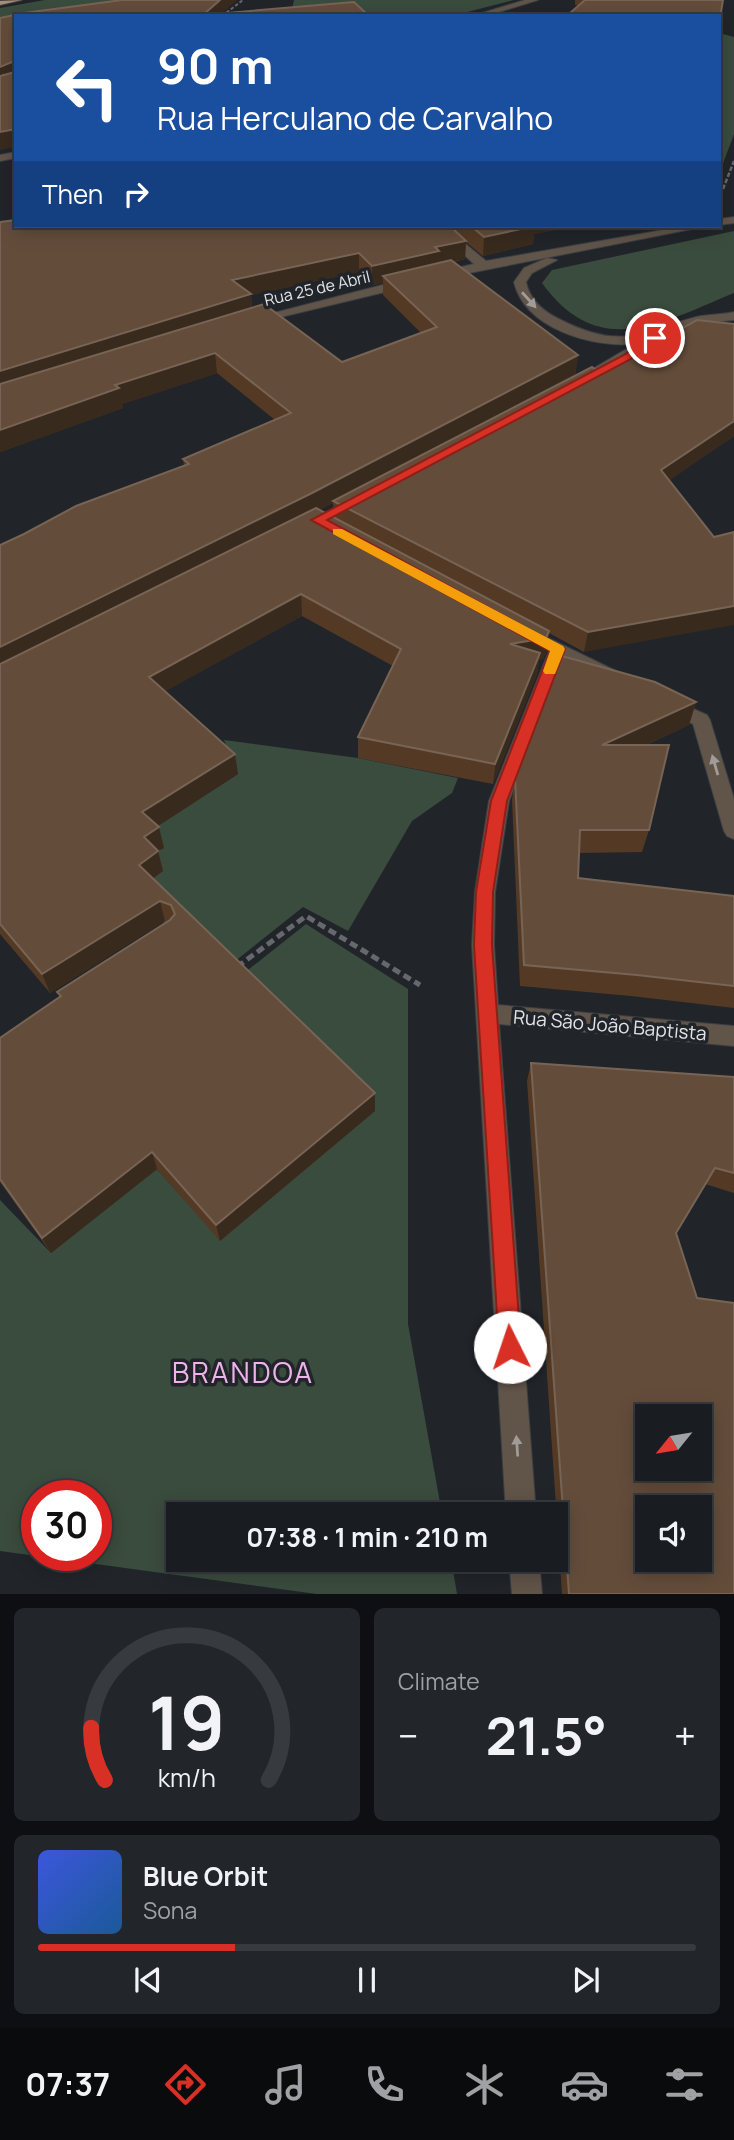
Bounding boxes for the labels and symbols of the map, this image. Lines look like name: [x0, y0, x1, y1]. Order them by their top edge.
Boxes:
street label: Rua 25 de Abril: [262, 265, 372, 311]
one-way arrow: [521, 291, 537, 309]
pin: [625, 308, 685, 368]
one-way arrow: [709, 755, 719, 776]
street label: Rua São João Baptista: [512, 1004, 708, 1046]
position arrow: [473, 1310, 547, 1384]
district label: BRANDOA: [172, 1353, 314, 1391]
north arrow: [635, 1404, 712, 1480]
one-way arrow: [511, 1434, 522, 1456]
speed limit sign: 30: [21, 1480, 112, 1571]

